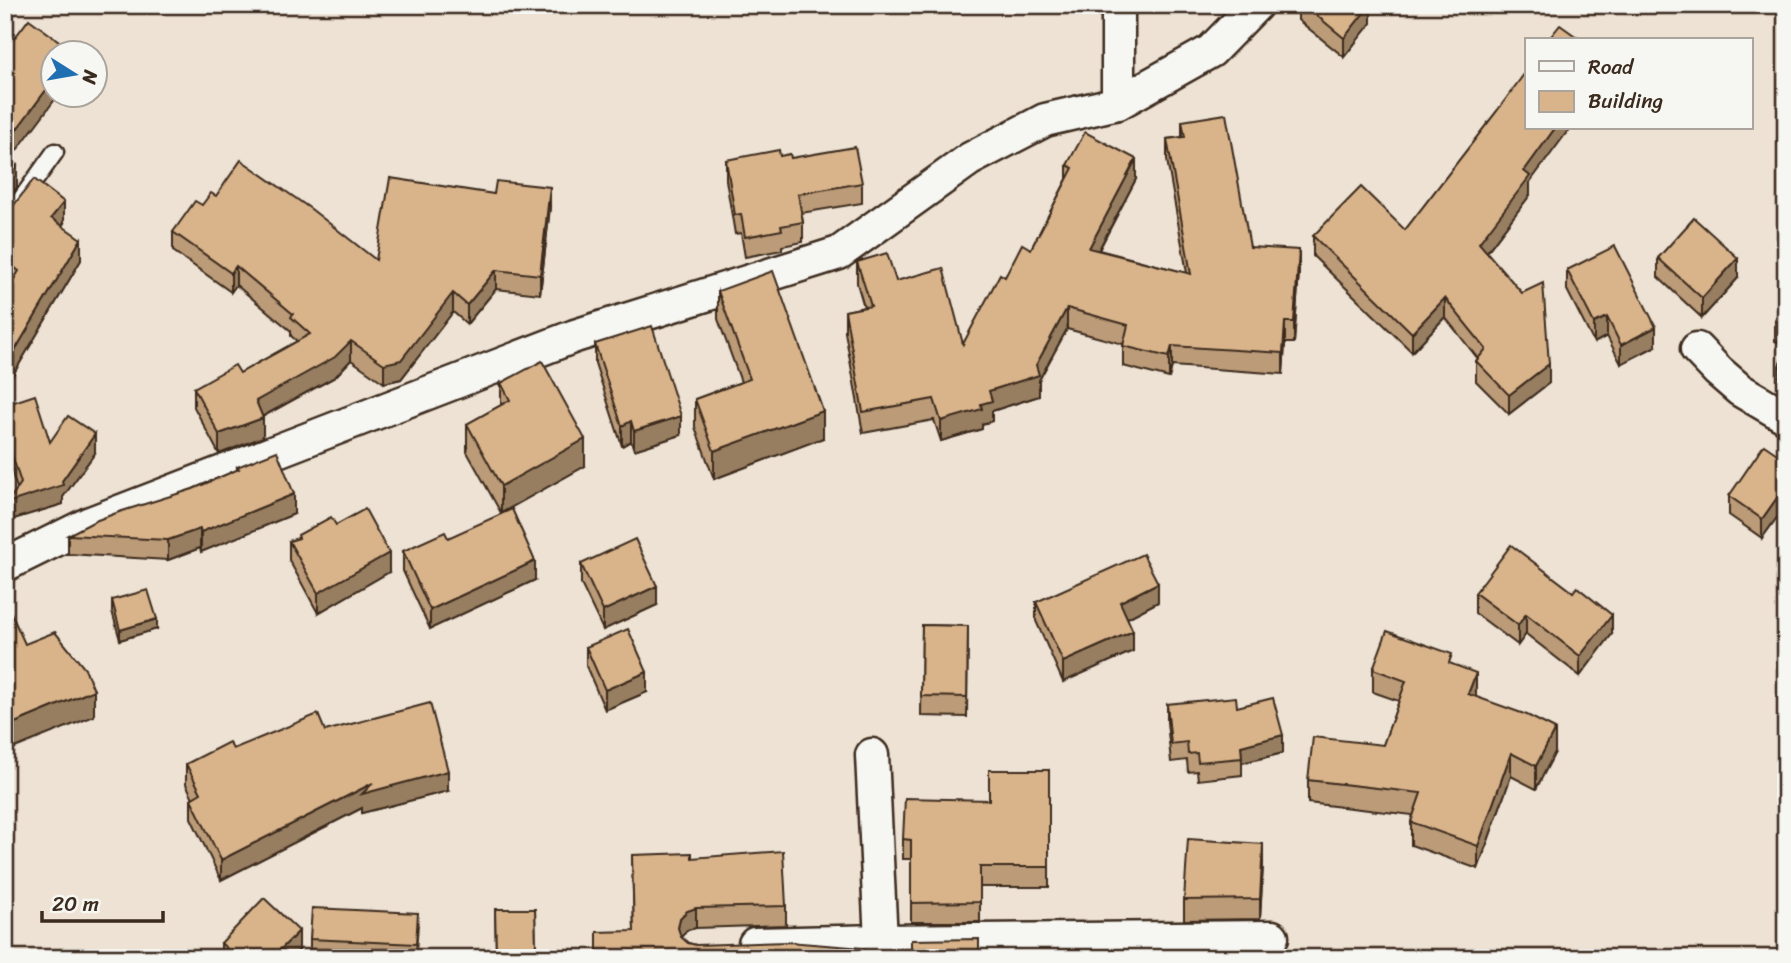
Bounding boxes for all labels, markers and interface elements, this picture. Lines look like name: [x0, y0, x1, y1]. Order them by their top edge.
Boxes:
north arrow: [38, 38, 108, 108]
legend: [1525, 38, 1752, 130]
text: Road: [1588, 48, 1635, 86]
text: N: [73, 67, 108, 88]
text: Building: [1588, 82, 1664, 120]
scale bar: [42, 879, 163, 923]
text: 20 m: [52, 885, 99, 923]

